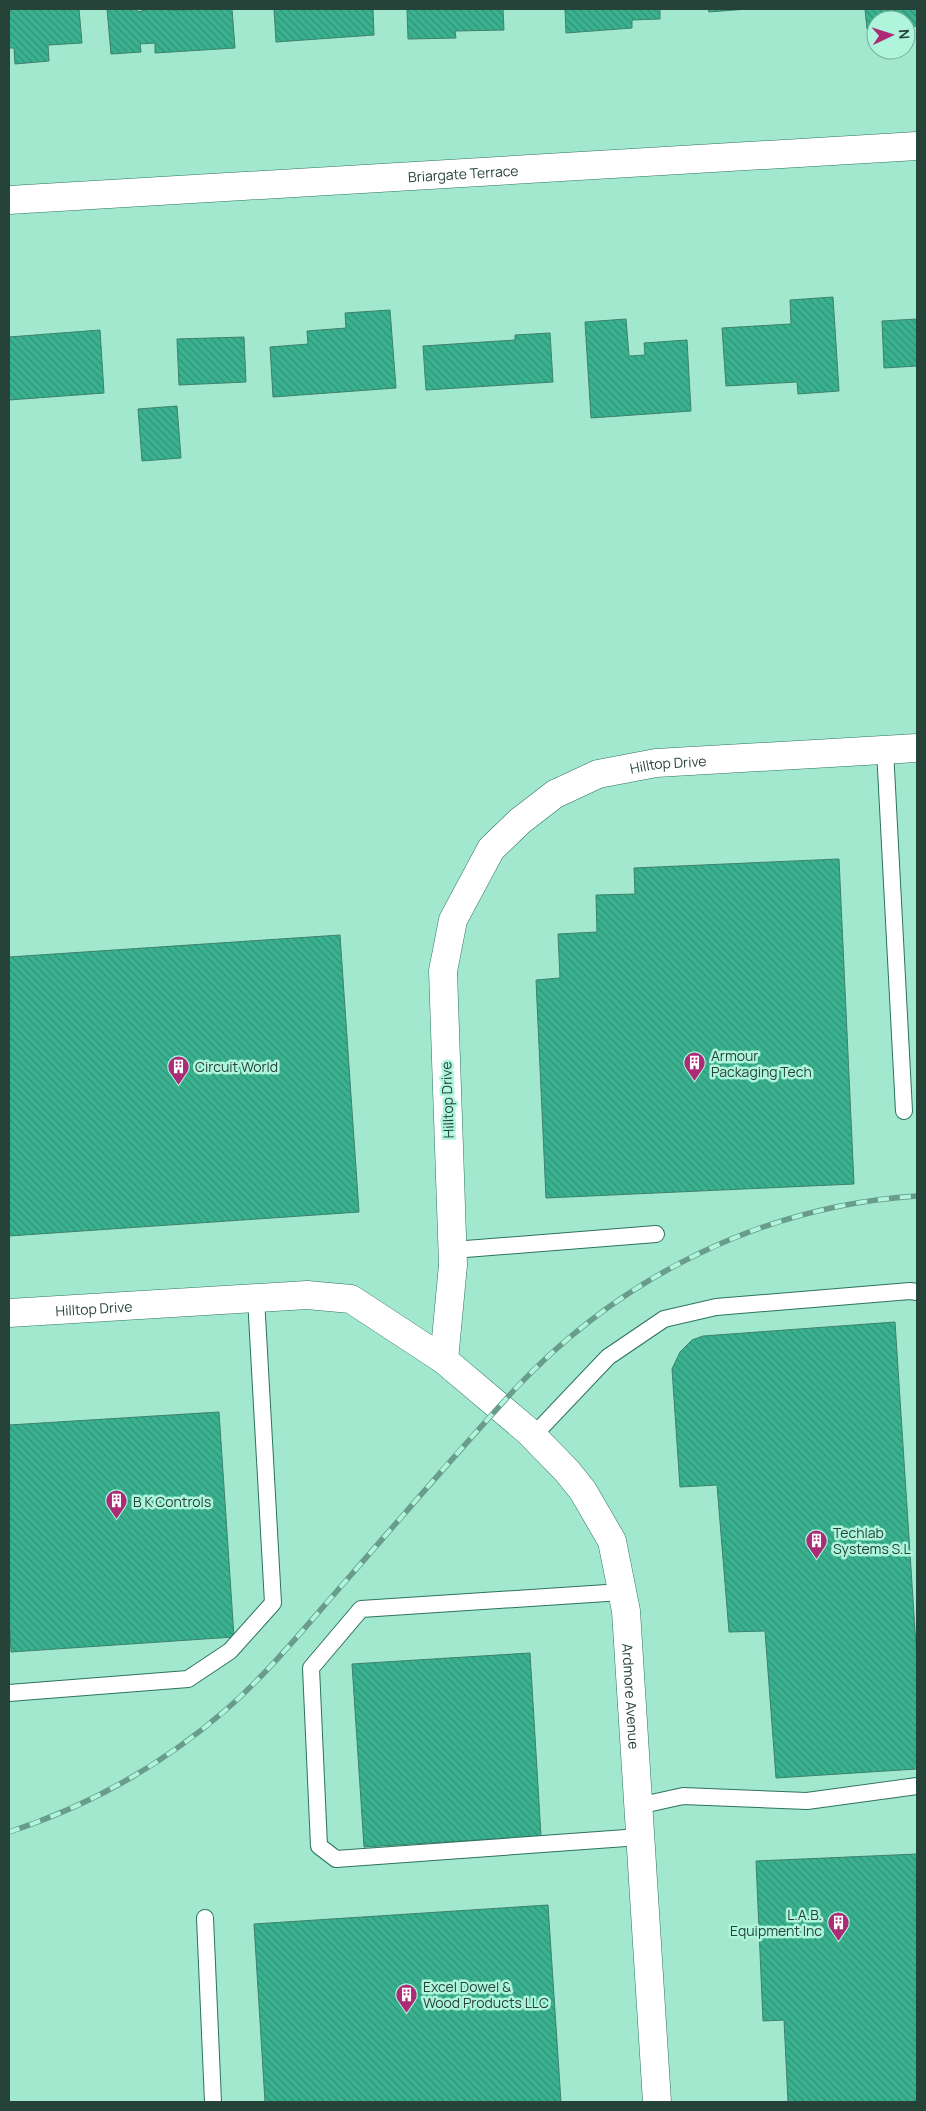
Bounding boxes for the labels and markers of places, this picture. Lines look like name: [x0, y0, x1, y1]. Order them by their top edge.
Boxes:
place label: Armour Packaging Tech: [711, 1046, 812, 1081]
building icon: Armour Packaging Tech: [683, 1051, 707, 1082]
building icon: Circuit World: [167, 1054, 191, 1085]
place label: Circuit World: [195, 1057, 278, 1076]
building icon: B K Controls: [105, 1489, 129, 1520]
place label: B K Controls: [133, 1492, 211, 1511]
place label: Techlab Systems S.L: [833, 1523, 911, 1558]
building icon: Techlab Systems S.L: [805, 1528, 829, 1559]
place label: L.A.B. Equipment Inc: [730, 1905, 822, 1940]
building icon: L.A.B. Equipment Inc: [826, 1910, 850, 1941]
place label: Excel Dowel & Wood Products LLC: [423, 1977, 549, 2012]
building icon: Excel Dowel & Wood Products LLC: [395, 1982, 419, 2013]

